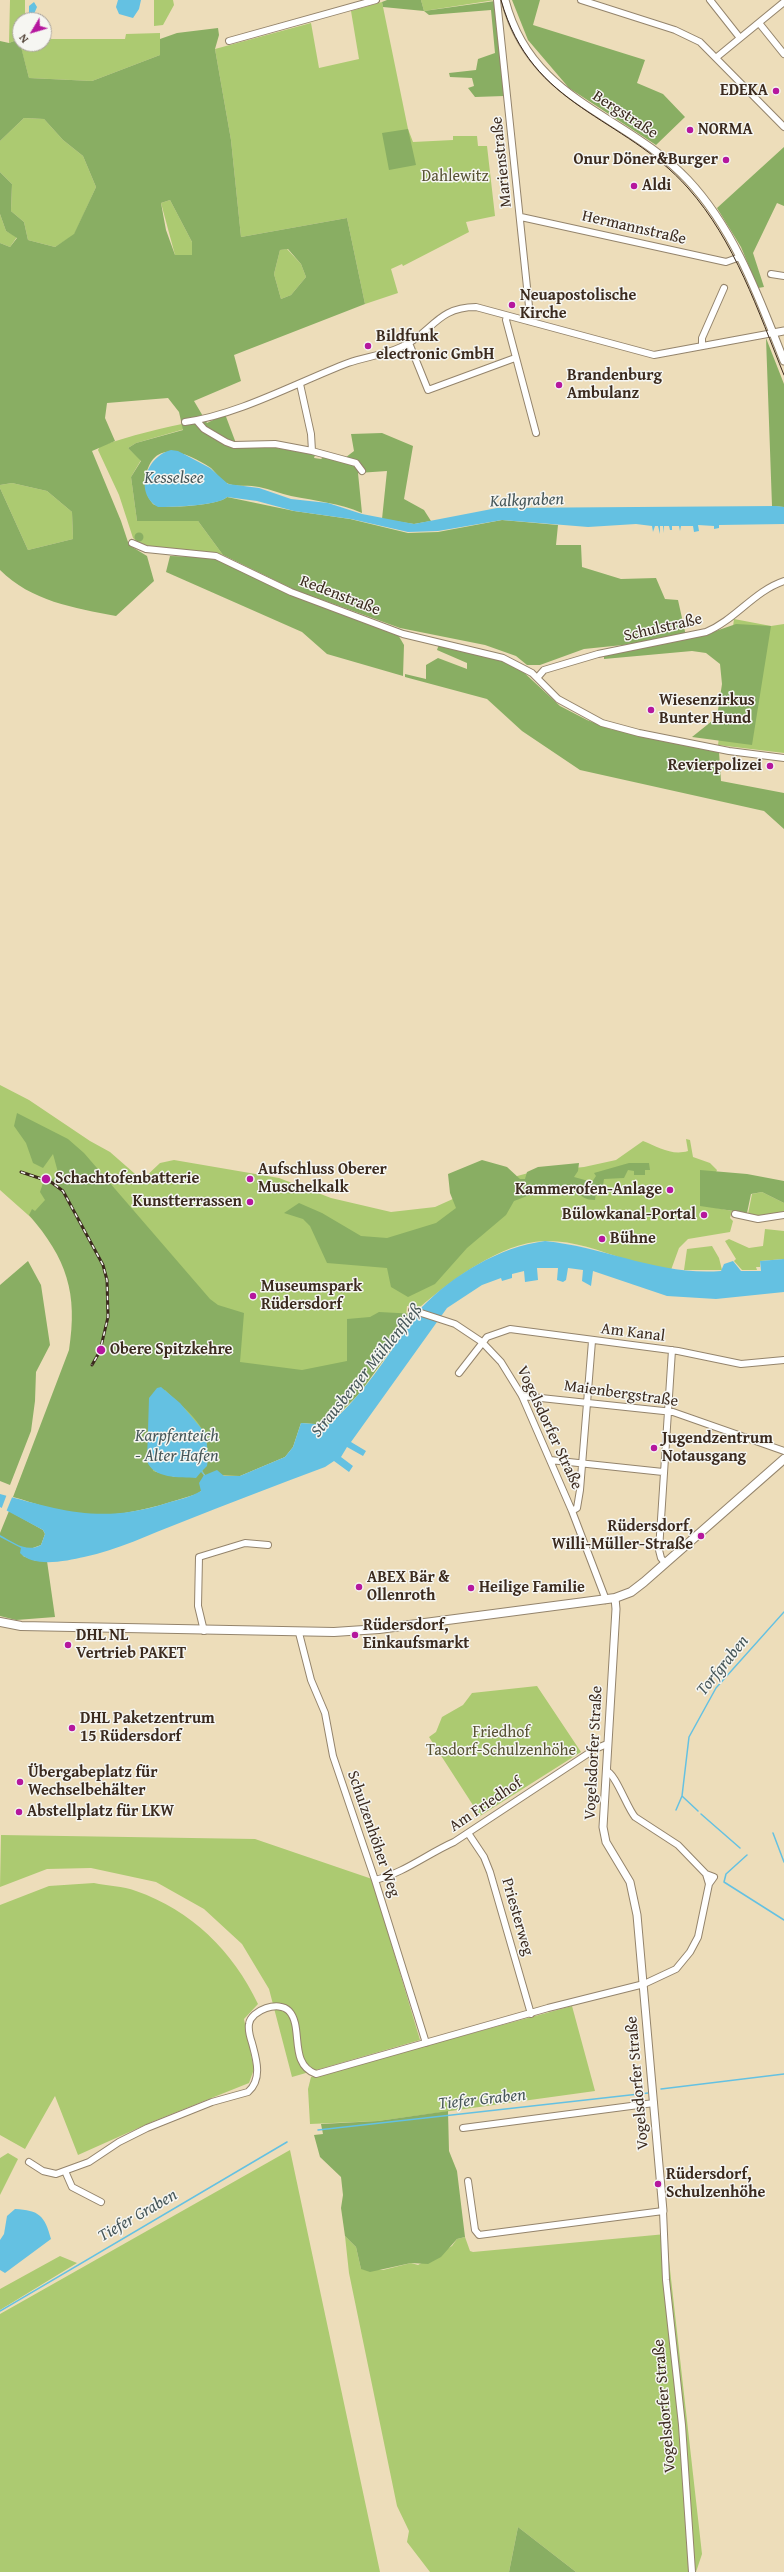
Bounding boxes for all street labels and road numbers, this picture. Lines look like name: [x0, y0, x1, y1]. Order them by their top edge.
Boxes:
street label: Bergstraße: [589, 87, 661, 143]
street label: Marienstraße: [488, 116, 516, 208]
street label: Hermannstraße: [580, 207, 688, 249]
street label: Redenstraße: [297, 572, 383, 620]
street label: Schulstraße: [622, 610, 704, 646]
street label: Am Kanal: [600, 1320, 666, 1346]
street label: Vogelsdorfer Straße: [512, 1363, 586, 1493]
street label: Maienbergstraße: [563, 1376, 679, 1412]
street label: Vogelsdorfer Straße: [581, 1685, 607, 1821]
street label: Schulzenhöher Weg: [342, 1768, 404, 1900]
street label: Am Friedhof: [446, 1774, 526, 1836]
street label: Priesterweg: [497, 1876, 537, 1958]
street label: Vogelsdorfer Straße: [623, 2015, 653, 2151]
street label: Vogelsdorfer Straße: [650, 2338, 680, 2474]

